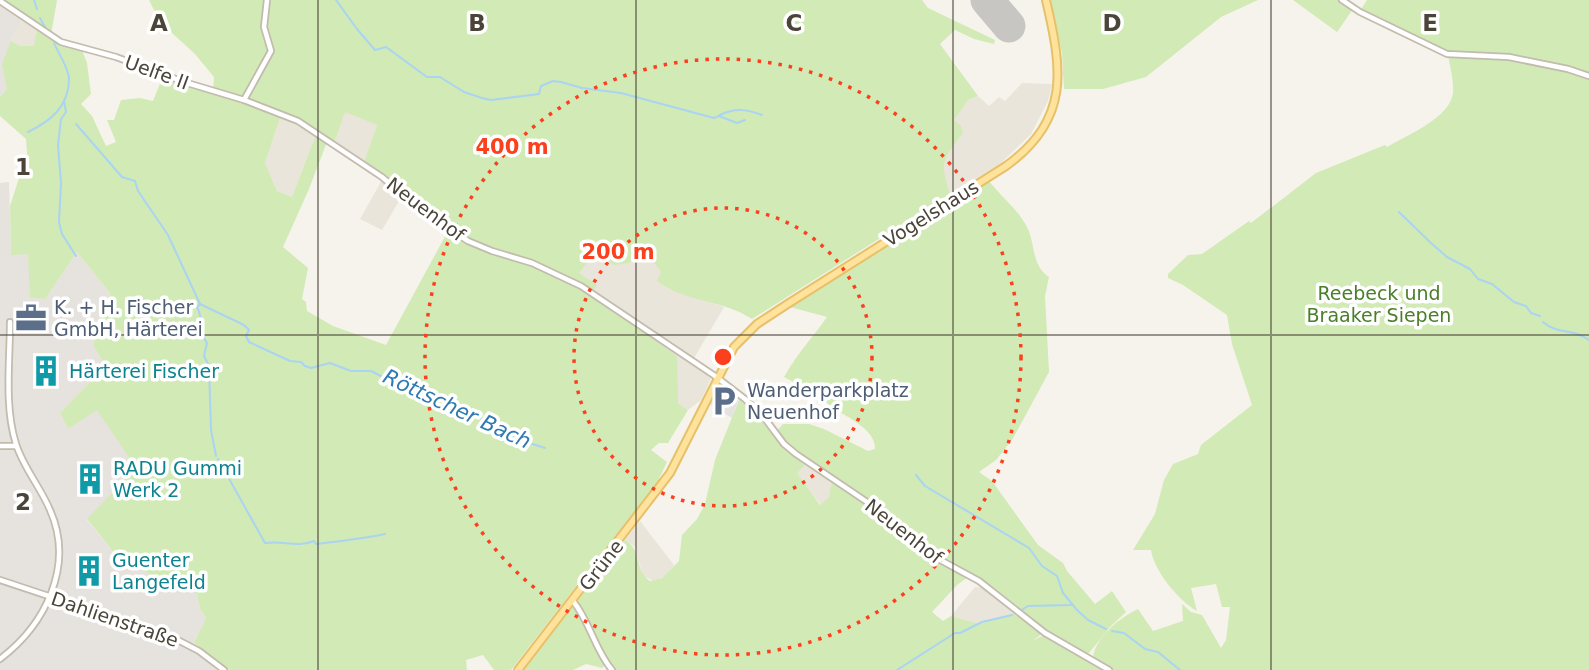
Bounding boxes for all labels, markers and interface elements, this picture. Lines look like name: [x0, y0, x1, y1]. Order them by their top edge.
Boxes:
text: A: [150, 10, 168, 36]
text: B: [468, 10, 486, 36]
text: C: [786, 10, 802, 36]
text: D: [1102, 10, 1122, 36]
text: E: [1422, 10, 1438, 36]
street label: Uelfe II: [122, 50, 192, 94]
text: 400 m: [475, 135, 549, 159]
text: 1: [15, 154, 31, 180]
street label: Neuenhof: [383, 173, 470, 246]
street label: Vogelshaus: [880, 175, 982, 251]
text: 200 m: [581, 240, 655, 264]
park label: Reebeck und Braaker Siepen: [1307, 282, 1451, 326]
place label: K. + H. Fischer GmbH, Härterei: [54, 296, 203, 340]
office icon: K. + H. Fischer GmbH, Härterei: [14, 301, 48, 335]
centre of rings: [711, 345, 735, 369]
building icon: Härterei Fischer: [29, 354, 63, 388]
place label: Härterei Fischer: [69, 360, 219, 382]
water label: Röttscher Bach: [379, 364, 535, 454]
place label: Wanderparkplatz Neuenhof: [747, 379, 909, 423]
parking icon: Wanderparkplatz Neuenhof: [707, 384, 741, 418]
place label: RADU Gummi Werk 2: [113, 457, 242, 501]
building icon: RADU Gummi Werk 2: [73, 462, 107, 496]
text: 2: [15, 489, 31, 515]
street label: Neuenhof: [861, 494, 948, 569]
street label: Grüne: [574, 535, 628, 595]
place label: Guenter Langefeld: [112, 549, 206, 593]
building icon: Guenter Langefeld: [72, 554, 106, 588]
street label: Dahlienstraße: [49, 587, 181, 651]

